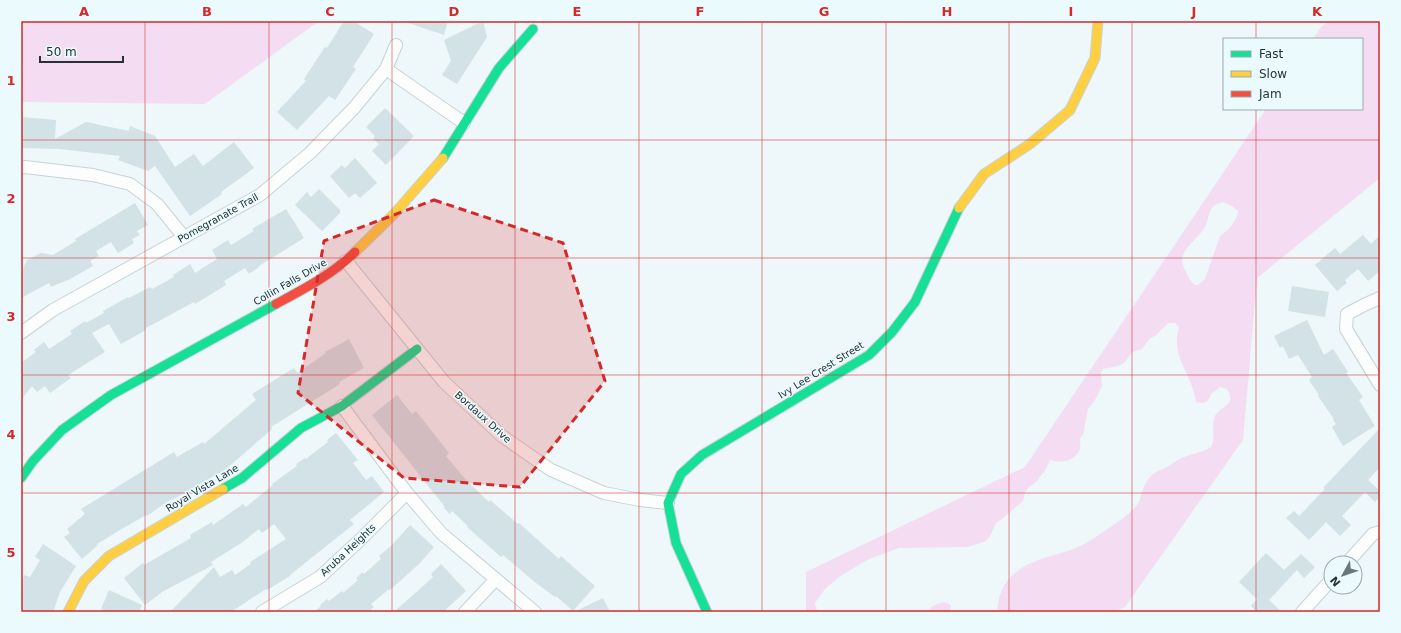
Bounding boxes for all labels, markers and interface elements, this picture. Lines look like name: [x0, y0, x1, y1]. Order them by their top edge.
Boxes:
text: A: [79, 4, 89, 19]
text: B: [202, 4, 212, 19]
text: C: [325, 4, 335, 19]
text: D: [449, 4, 460, 19]
text: E: [573, 4, 581, 19]
text: F: [696, 4, 704, 19]
text: G: [819, 4, 829, 19]
text: H: [942, 4, 952, 19]
text: I: [1069, 4, 1073, 19]
text: J: [1191, 4, 1196, 19]
text: K: [1312, 4, 1323, 19]
scale bar: [40, 38, 123, 64]
legend: [1223, 38, 1363, 110]
text: 50 m: [46, 45, 77, 59]
text: Fast: [1259, 47, 1283, 61]
text: Slow: [1259, 67, 1287, 81]
text: 1: [6, 73, 16, 88]
text: Jam: [1258, 87, 1282, 101]
text: 2: [6, 191, 16, 206]
street label: Pomegranate Trail: [176, 191, 260, 245]
street label: Collin Falls Drive: [252, 257, 328, 307]
text: 3: [6, 309, 16, 324]
street label: Ivy Lee Crest Street: [776, 339, 866, 401]
street label: Bordaux Drive: [453, 389, 513, 445]
text: 4: [6, 427, 16, 442]
street label: Royal Vista Lane: [164, 462, 240, 514]
street label: Aruba Heights: [318, 522, 378, 578]
text: 5: [6, 545, 16, 560]
north arrow: [1323, 555, 1363, 595]
text: N: [1328, 573, 1344, 589]

